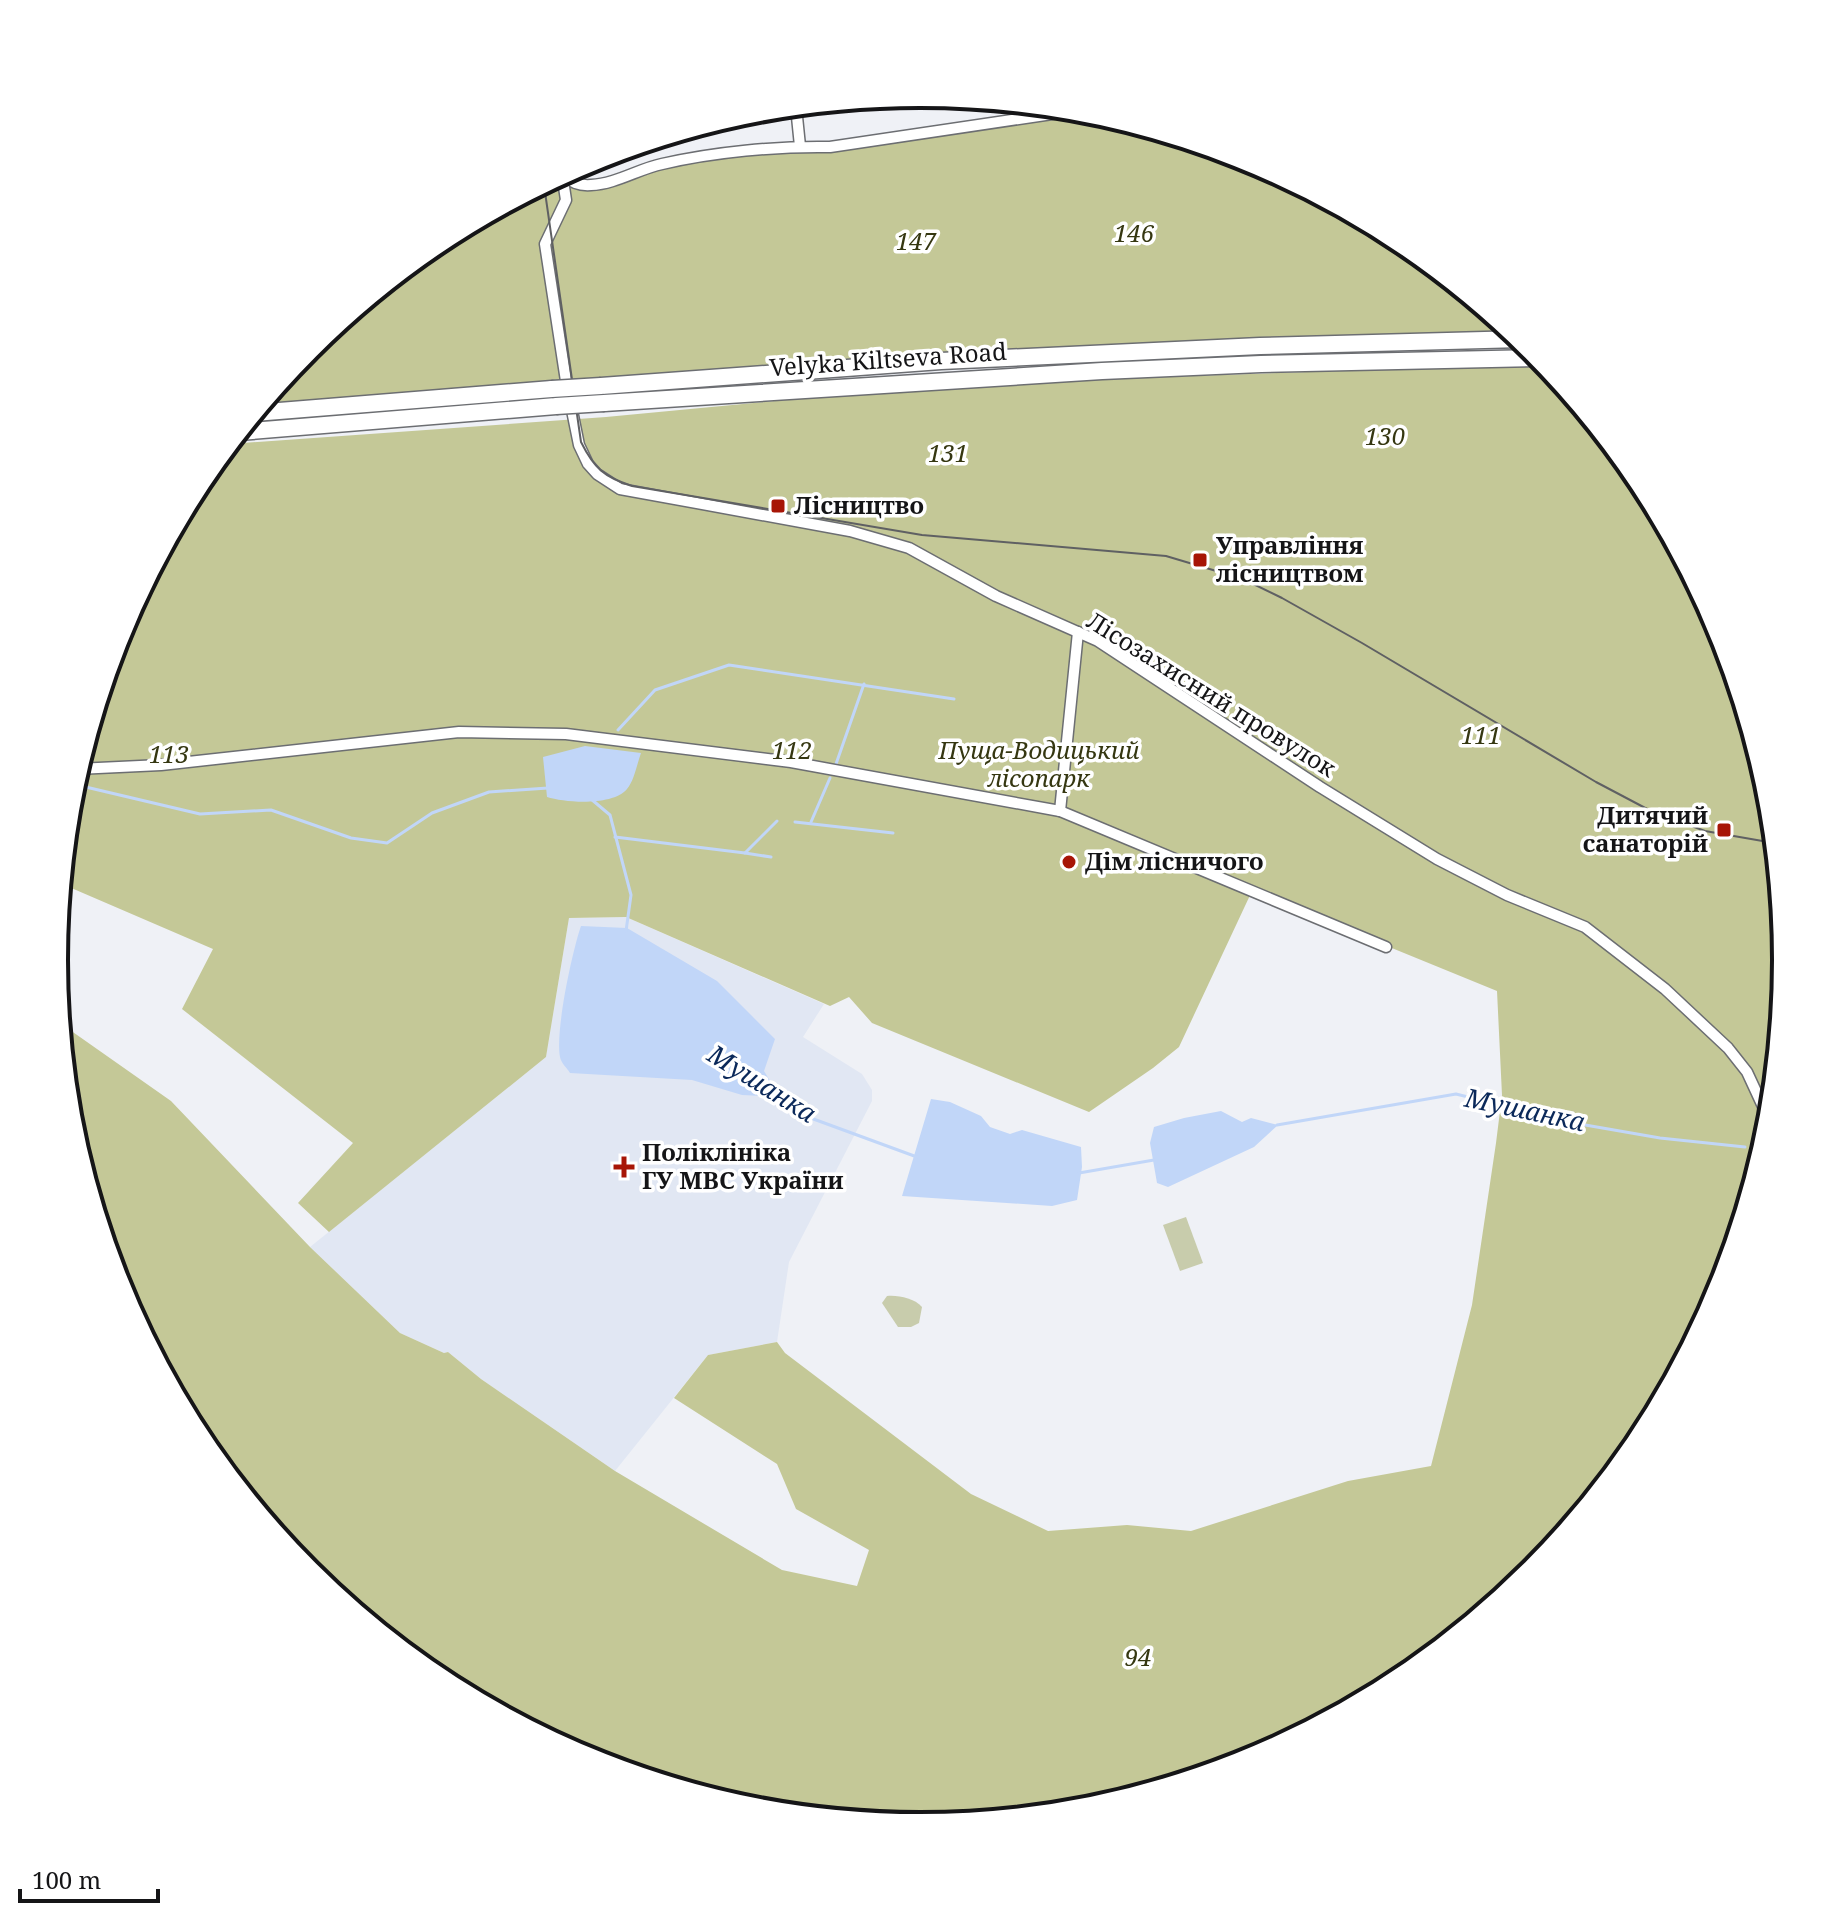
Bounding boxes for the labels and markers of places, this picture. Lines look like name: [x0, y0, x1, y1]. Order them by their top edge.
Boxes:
place label: Лісництво: [794, 488, 924, 521]
marker: Лісництво: [769, 497, 787, 515]
place label: Управління лісництвом: [1216, 528, 1364, 589]
marker: Управління лісництвом: [1191, 551, 1209, 569]
place label: Дитячий санаторій: [1583, 798, 1708, 859]
marker: Дитячий санаторій: [1715, 821, 1733, 839]
place label: Дім лісничого: [1085, 844, 1264, 877]
marker: Дім лісничого: [1060, 853, 1078, 871]
place label: Поліклініка ГУ МВС України: [642, 1135, 844, 1196]
marker: Поліклініка ГУ МВС України: [613, 1156, 635, 1178]

